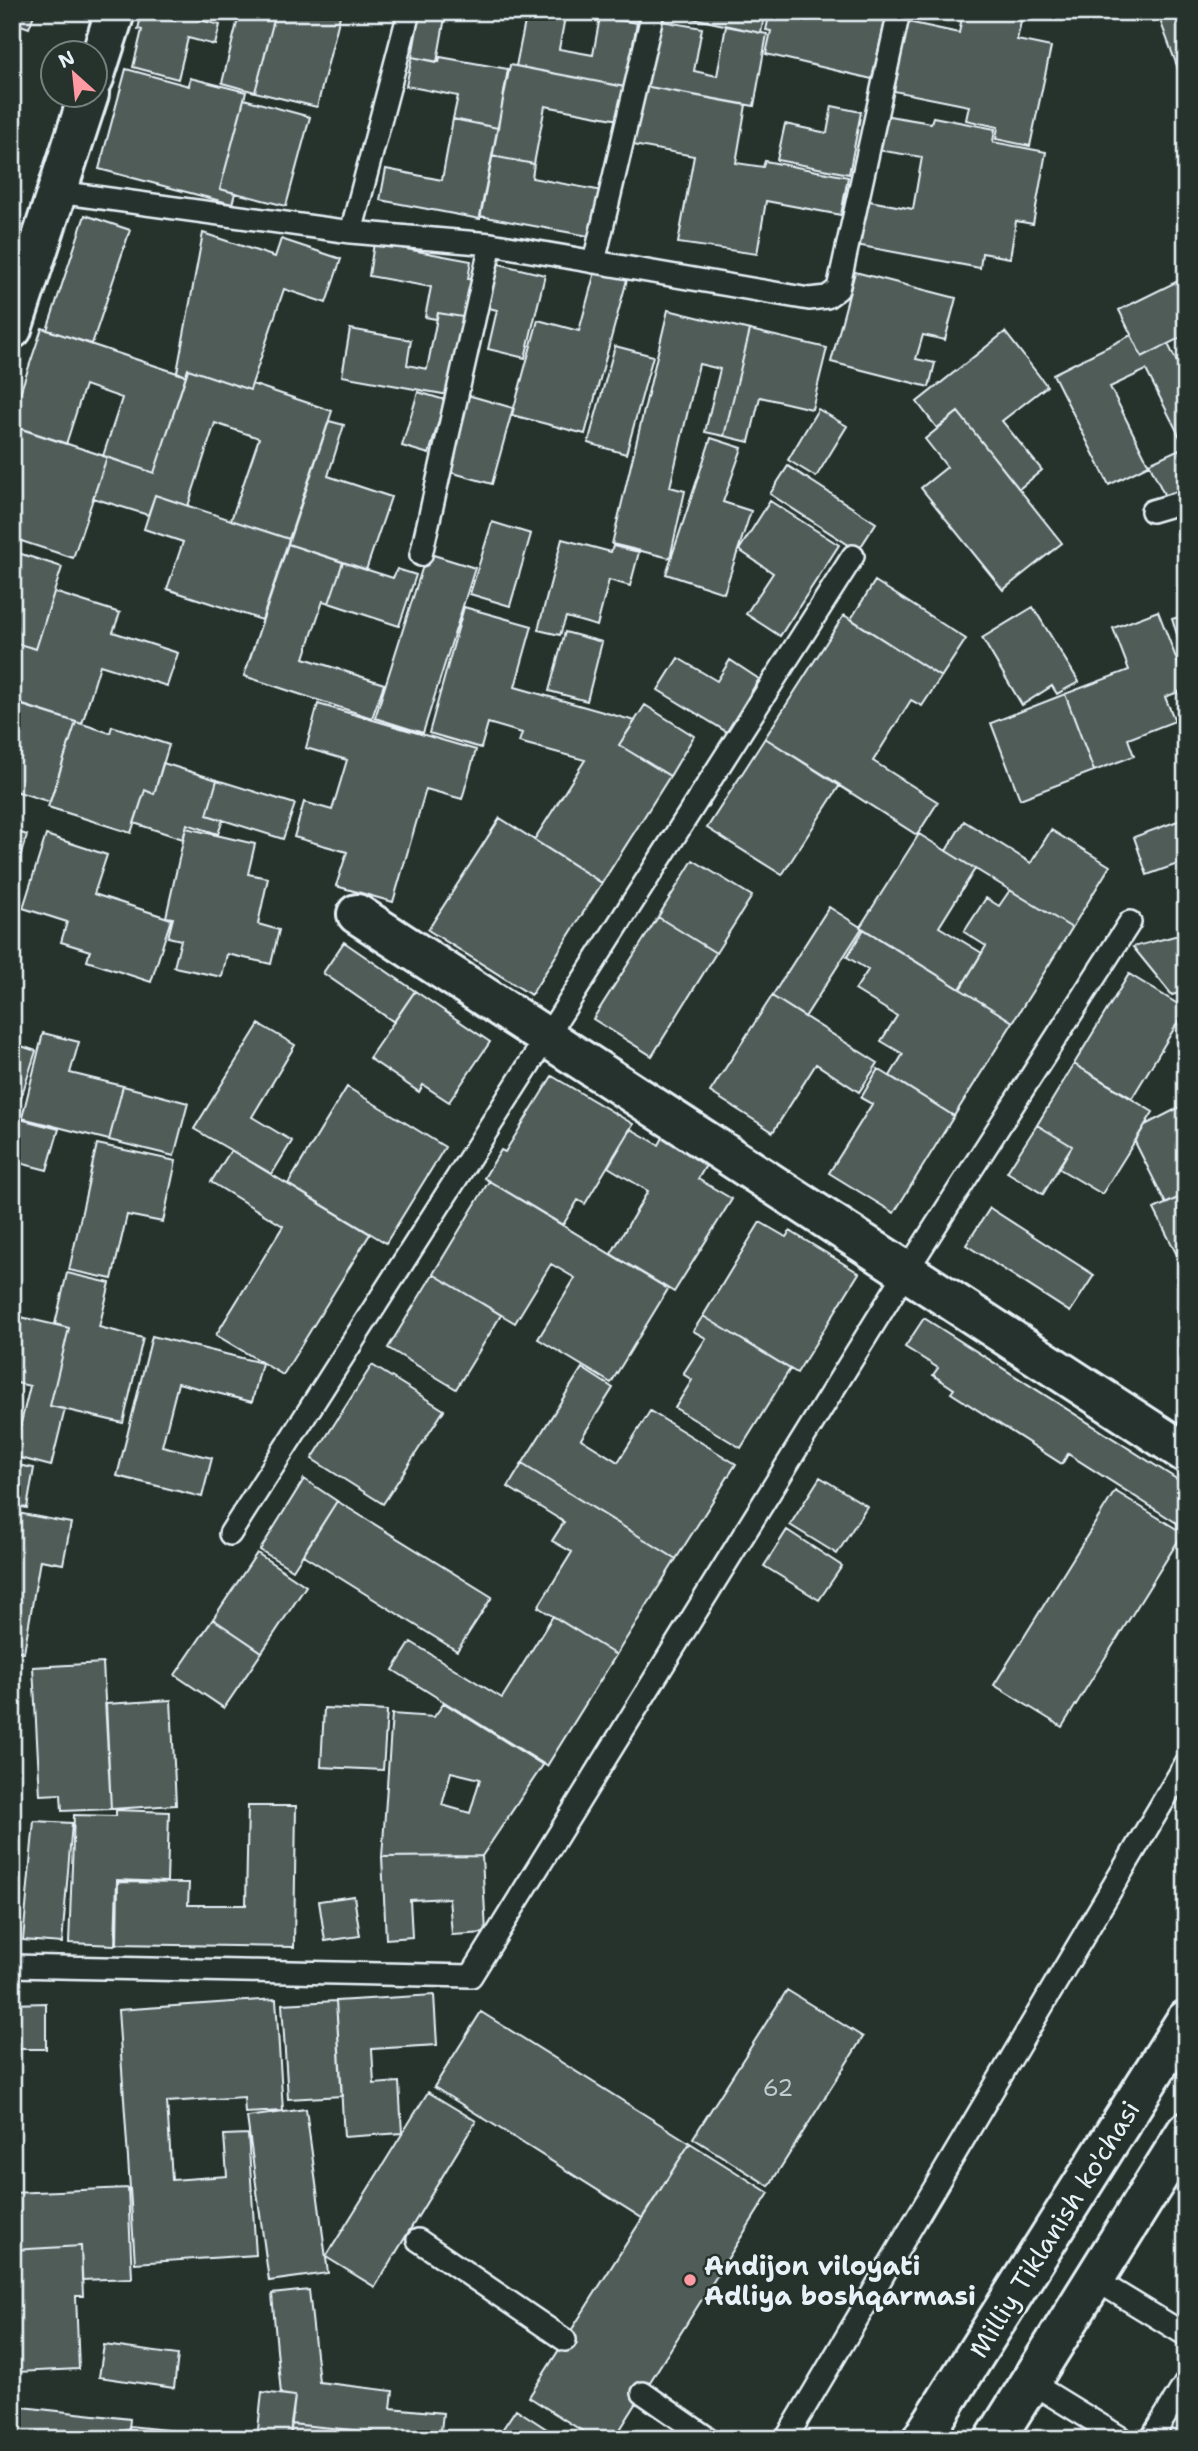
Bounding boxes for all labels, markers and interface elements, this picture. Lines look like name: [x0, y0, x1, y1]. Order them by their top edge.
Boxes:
north arrow: [38, 38, 108, 108]
text: N: [54, 45, 79, 74]
house number: 62: [763, 2073, 793, 2103]
street label: Milliy Tiklanish ko'chasi: [961, 2094, 1147, 2364]
place label: Andijon viloyati Adliya boshqarmasi: [704, 2248, 976, 2313]
marker: Andijon viloyati Adliya boshqarmasi: [682, 2272, 698, 2288]

